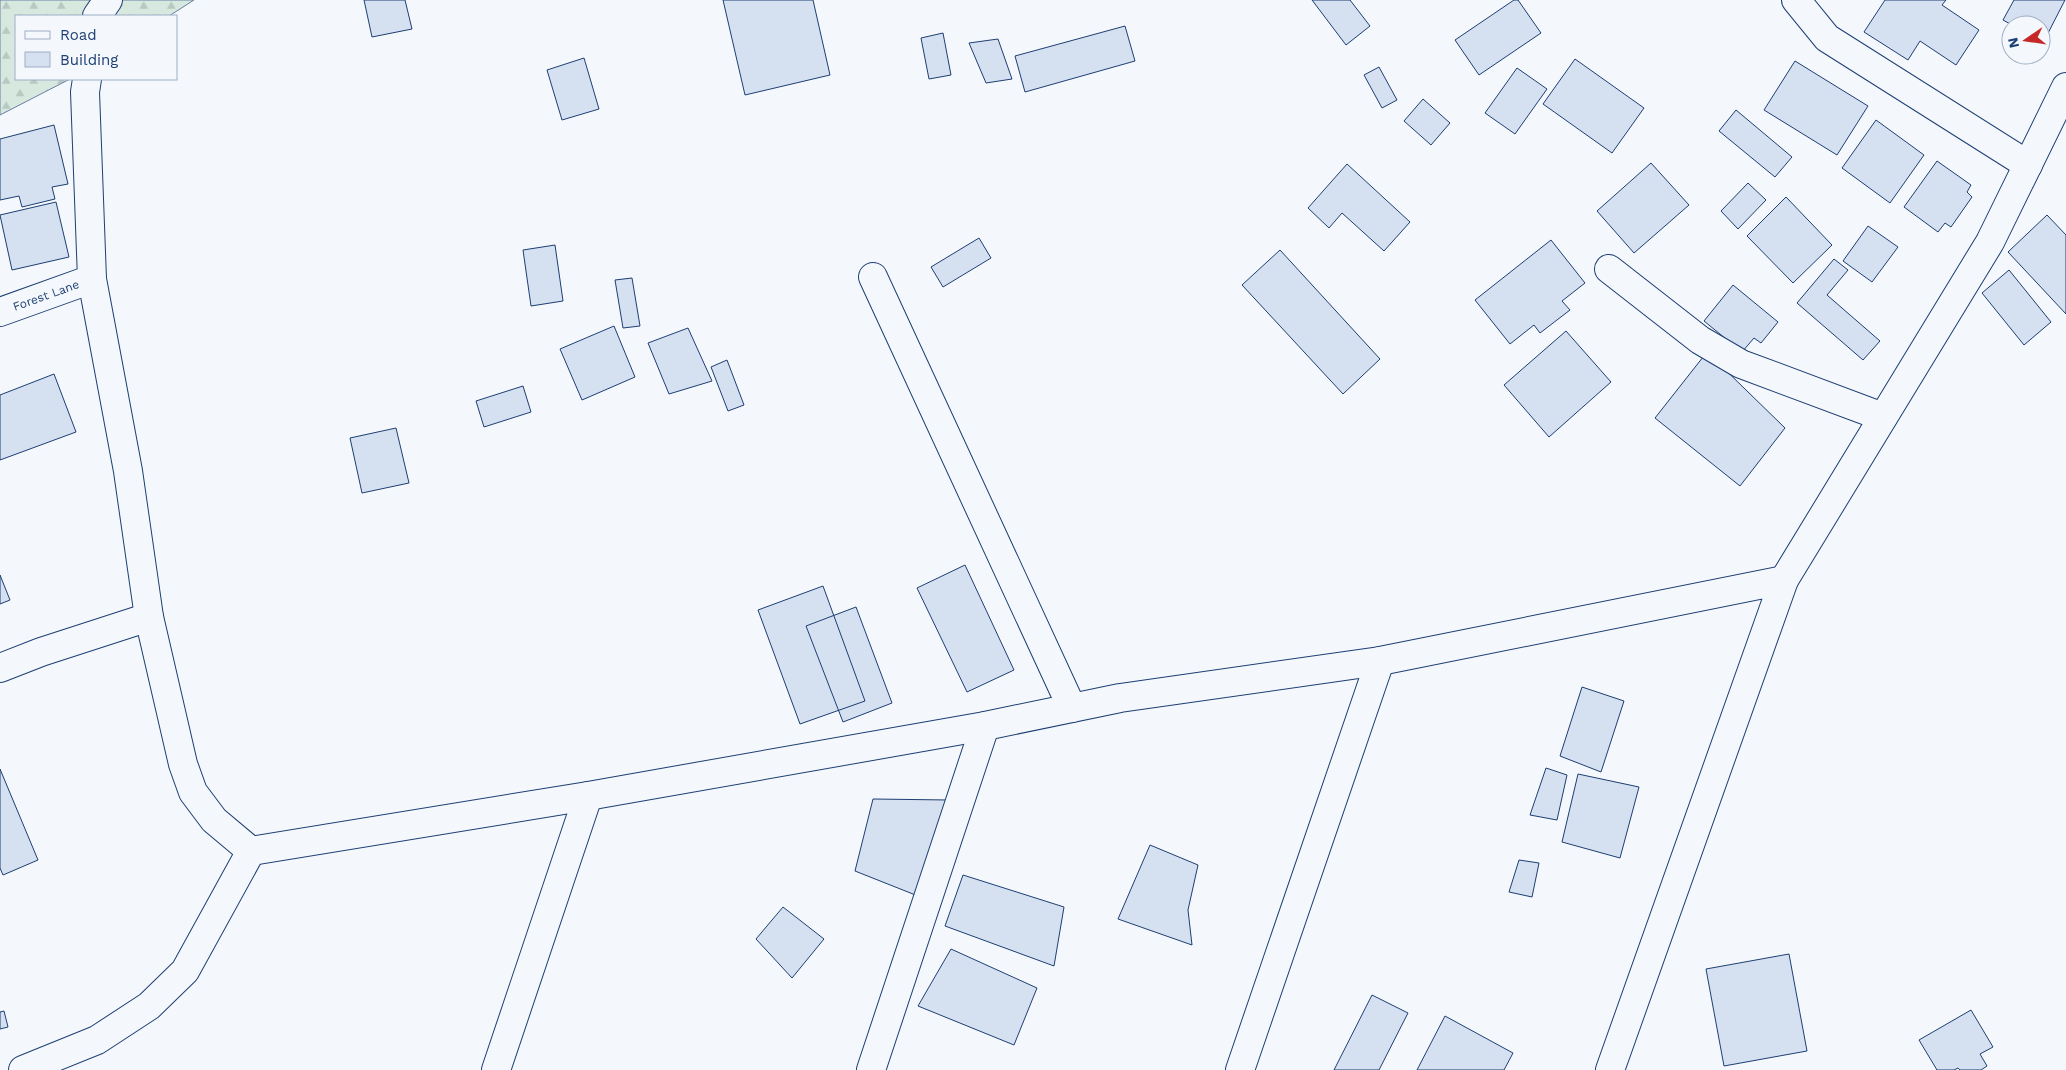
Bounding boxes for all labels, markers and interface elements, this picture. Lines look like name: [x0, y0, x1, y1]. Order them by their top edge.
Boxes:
legend: [15, 15, 178, 80]
north arrow: [2001, 15, 2051, 65]
text: Road: [60, 26, 97, 44]
text: N: [2004, 36, 2022, 50]
text: Building: [60, 51, 118, 69]
street label: Forest Lane: [11, 277, 81, 314]

